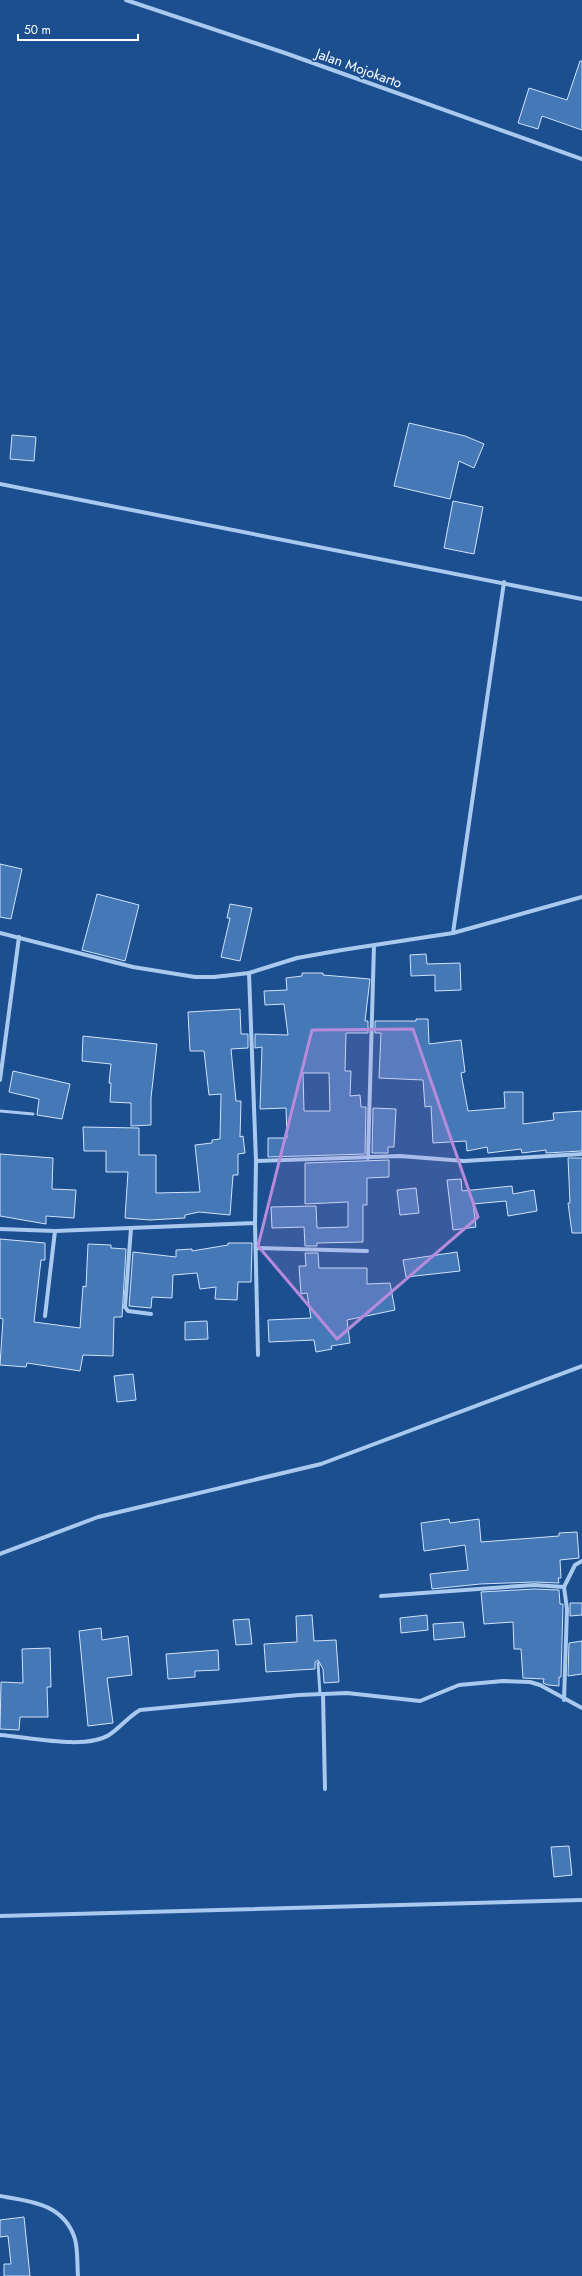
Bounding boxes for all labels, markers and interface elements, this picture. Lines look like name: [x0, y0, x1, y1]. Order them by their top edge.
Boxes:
scale bar: [18, 16, 138, 42]
text: 50 m: [24, 21, 51, 39]
street label: Jalan Mojokarto: [311, 42, 405, 93]

